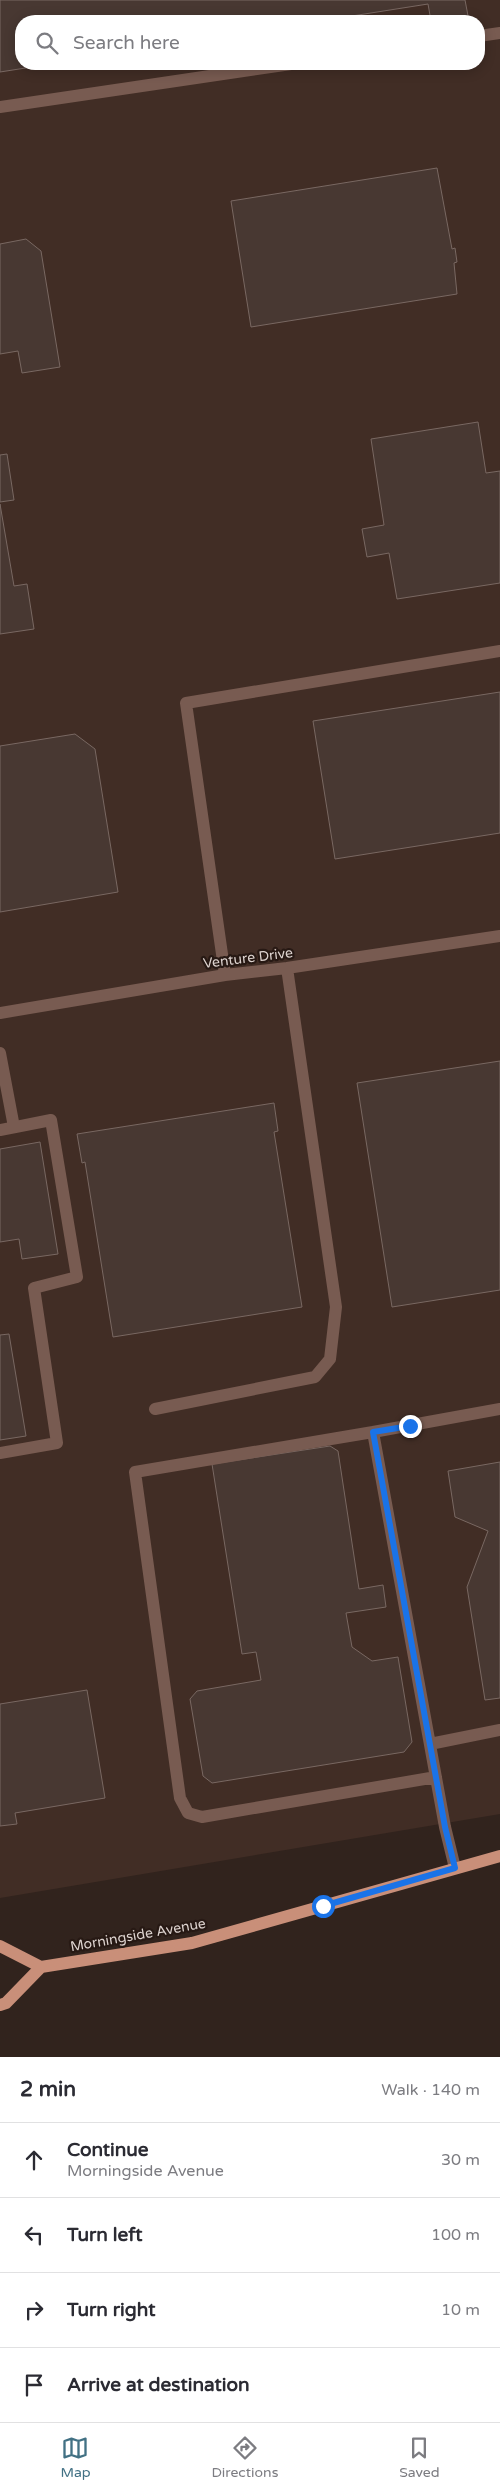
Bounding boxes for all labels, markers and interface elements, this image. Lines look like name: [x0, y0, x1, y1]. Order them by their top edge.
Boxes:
search box: [15, 15, 485, 70]
icon: search: [33, 29, 61, 57]
text: Search here: [73, 32, 180, 54]
street label: Venture Drive: [202, 944, 294, 972]
route end: [399, 1415, 422, 1438]
route start: [312, 1895, 335, 1918]
street label: Morningside Avenue: [69, 1915, 207, 1955]
text: 2 min: [20, 2077, 76, 2102]
text: Walk · 140 m: [381, 2080, 480, 2100]
text: Continue: [67, 2139, 149, 2161]
icon: ahead: [20, 2146, 48, 2174]
text: 30 m: [441, 2150, 480, 2170]
text: Morningside Avenue: [67, 2161, 224, 2181]
icon: left: [20, 2221, 48, 2249]
text: Turn left: [67, 2224, 143, 2246]
text: 100 m: [431, 2225, 480, 2245]
icon: right: [20, 2296, 48, 2324]
text: Turn right: [67, 2299, 155, 2321]
text: 10 m: [441, 2300, 480, 2320]
icon: arrive: [20, 2371, 48, 2399]
text: Arrive at destination: [67, 2374, 250, 2396]
tab: Map: [60, 2434, 91, 2481]
tab: Directions: [211, 2434, 278, 2481]
tab: Saved: [399, 2434, 440, 2481]

